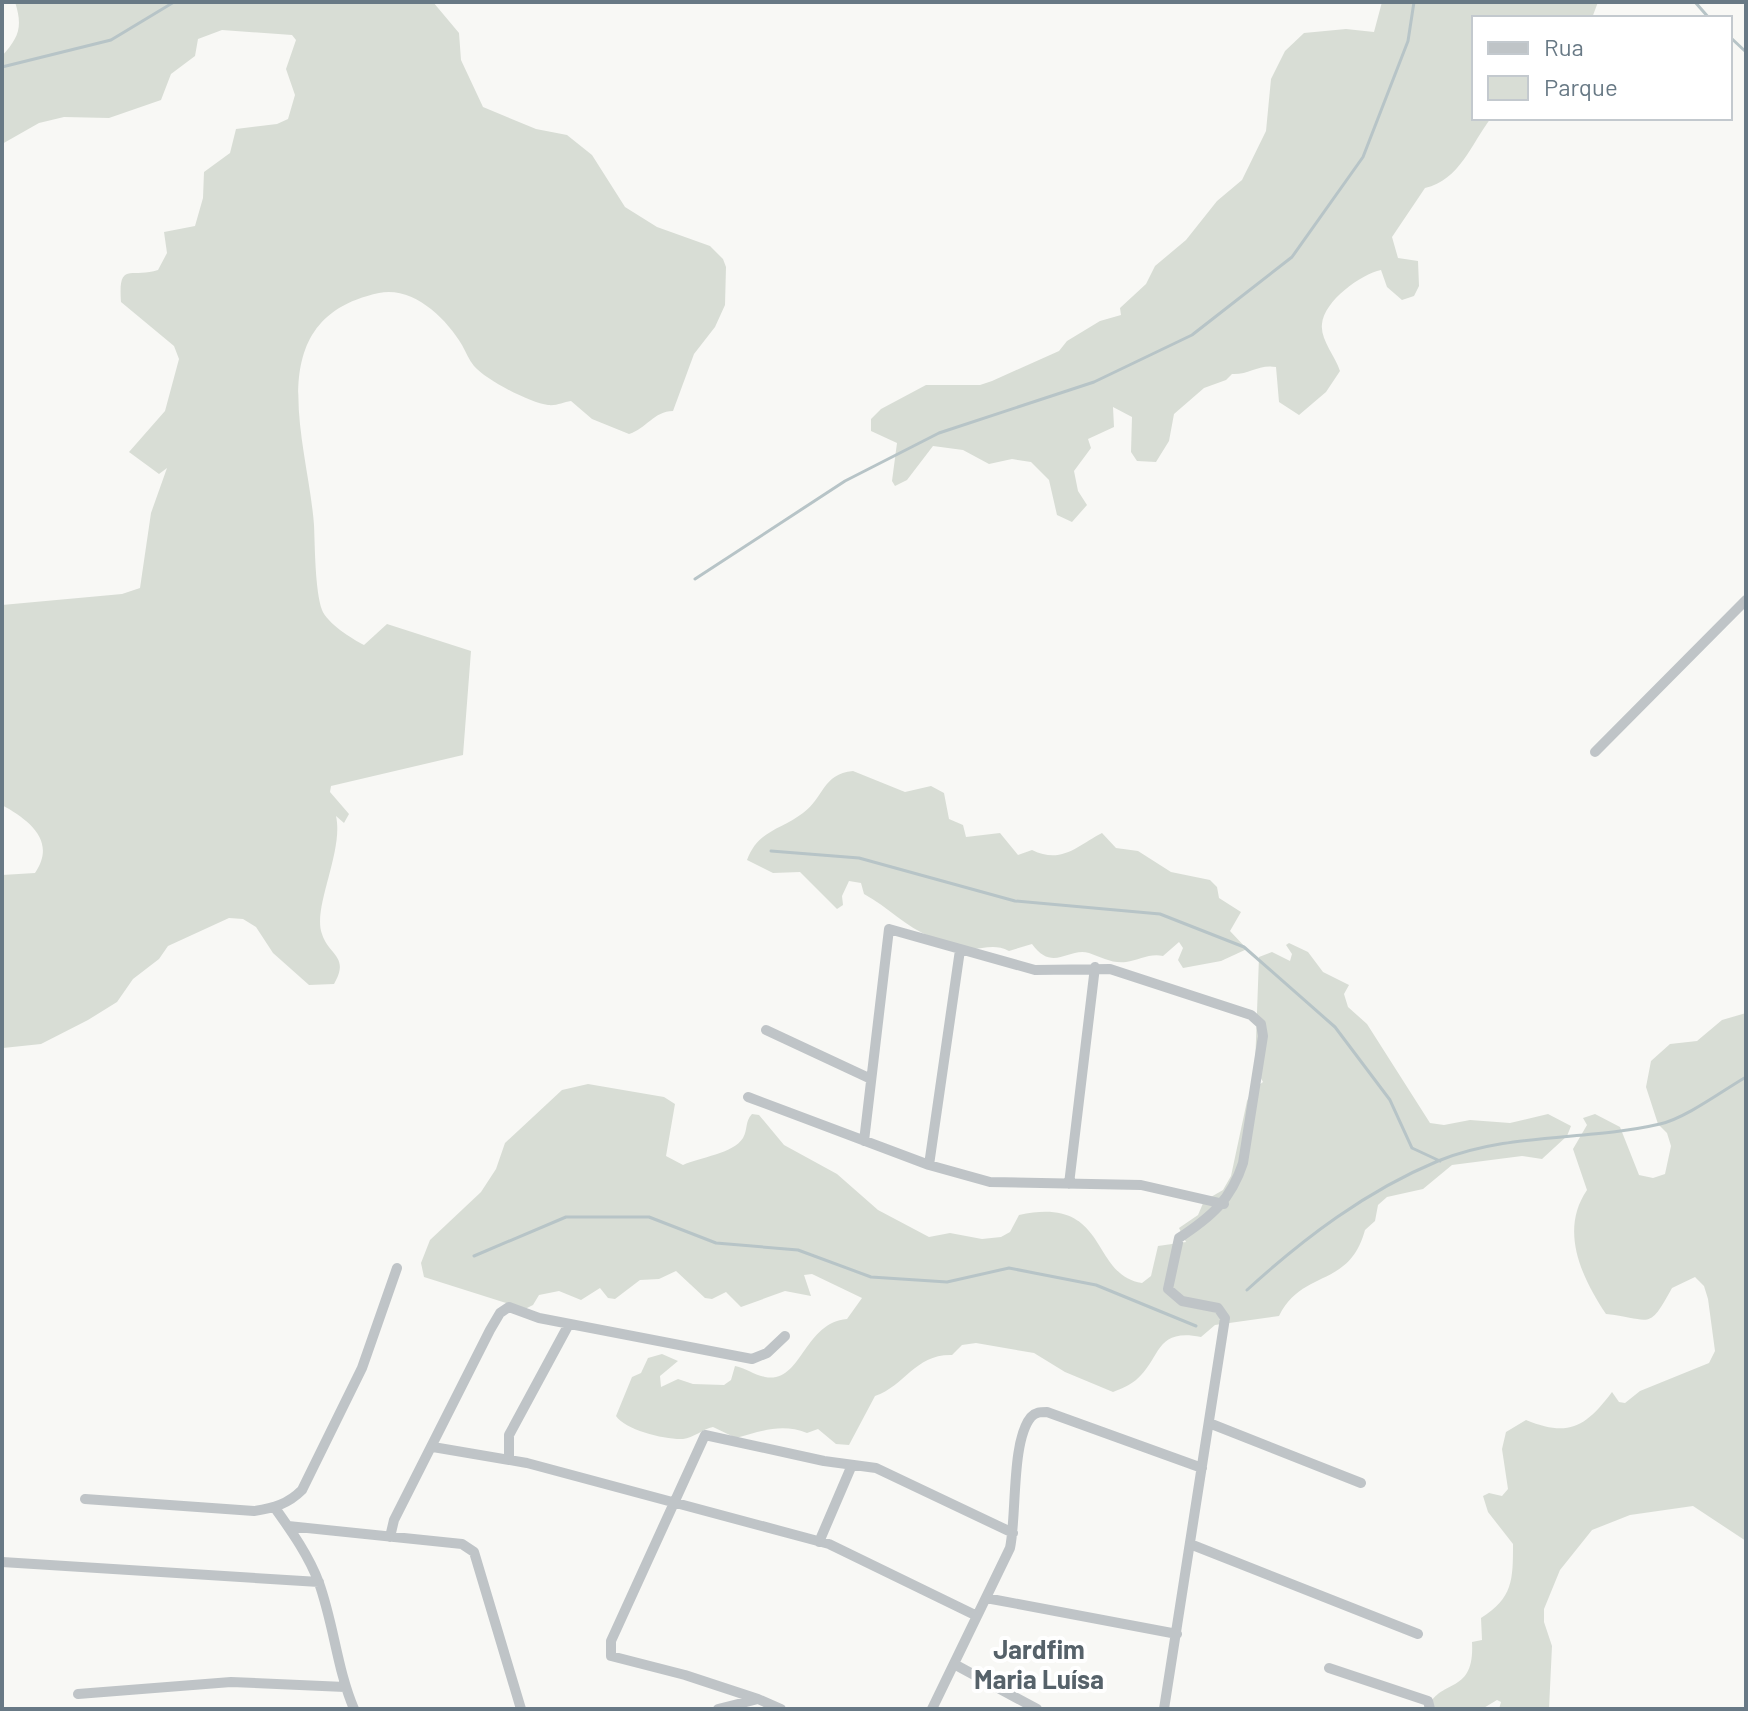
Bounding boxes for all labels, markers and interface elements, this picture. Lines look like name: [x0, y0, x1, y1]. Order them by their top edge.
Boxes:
legend: [1472, 16, 1732, 120]
text: Rua: [1544, 32, 1584, 61]
text: Parque: [1544, 72, 1618, 101]
district label: Jardfim Maria Luísa: [974, 1633, 1104, 1694]

